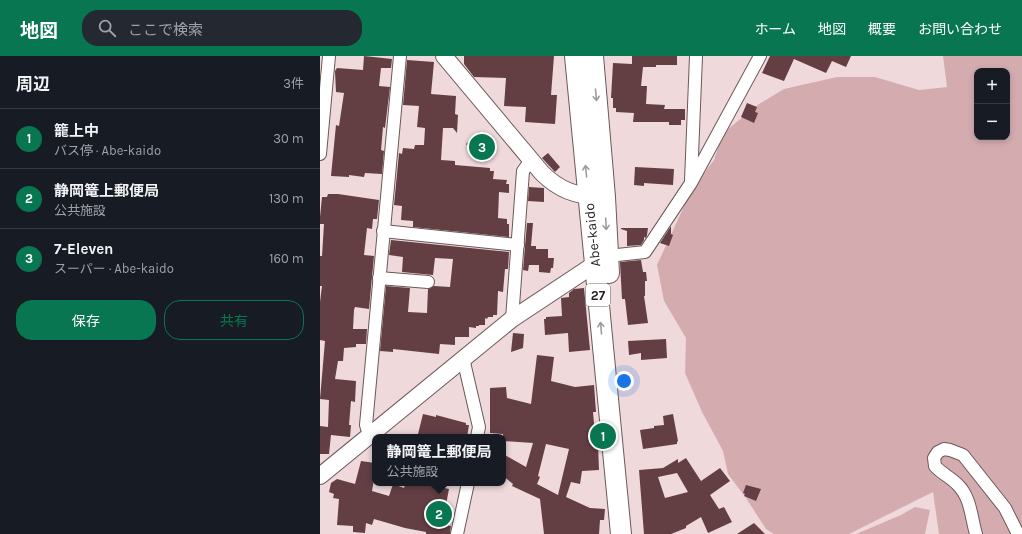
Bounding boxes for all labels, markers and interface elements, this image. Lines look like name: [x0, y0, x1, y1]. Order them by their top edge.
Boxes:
search box: [82, 10, 362, 46]
icon: search: [96, 17, 118, 39]
text: 地図: [20, 20, 58, 42]
text: ここで検索: [128, 21, 203, 39]
text: ホーム: [754, 21, 796, 38]
text: 地図: [818, 21, 846, 38]
text: 概要: [868, 21, 896, 38]
text: お問い合わせ: [918, 21, 1002, 38]
map controls: [974, 68, 1010, 140]
button: +: [974, 68, 1010, 104]
text: 周辺: [16, 74, 50, 94]
text: 3件: [283, 76, 304, 91]
one-way arrow: [593, 88, 600, 101]
button: −: [974, 104, 1010, 140]
text: 籠上中: [54, 122, 99, 140]
text: 1: [27, 131, 31, 146]
text: 30 m: [273, 131, 304, 146]
pin: 3: [469, 132, 495, 162]
text: バス停 · Abe-kaido: [54, 143, 161, 158]
one-way arrow: [582, 165, 590, 178]
text: 静岡篭上郵便局: [54, 182, 159, 200]
text: 2: [25, 191, 33, 206]
text: 130 m: [269, 191, 304, 206]
street label: Abe-kaido: [581, 202, 604, 268]
text: 公共施設: [54, 203, 106, 218]
one-way arrow: [603, 217, 610, 230]
text: 7-Eleven: [54, 240, 113, 258]
text: 3: [25, 251, 33, 266]
text: 160 m: [269, 251, 304, 266]
text: スーパー · Abe-kaido: [54, 261, 174, 276]
road number: 27: [586, 284, 610, 306]
button: 保存: [16, 300, 156, 340]
button: 共有: [164, 300, 304, 340]
one-way arrow: [598, 322, 605, 335]
your location: [614, 371, 634, 391]
pin: 1: [590, 421, 616, 451]
popup: [372, 434, 506, 486]
text: 静岡篭上郵便局: [386, 443, 492, 461]
text: 公共施設: [386, 464, 439, 479]
pin: 2: [426, 499, 452, 529]

